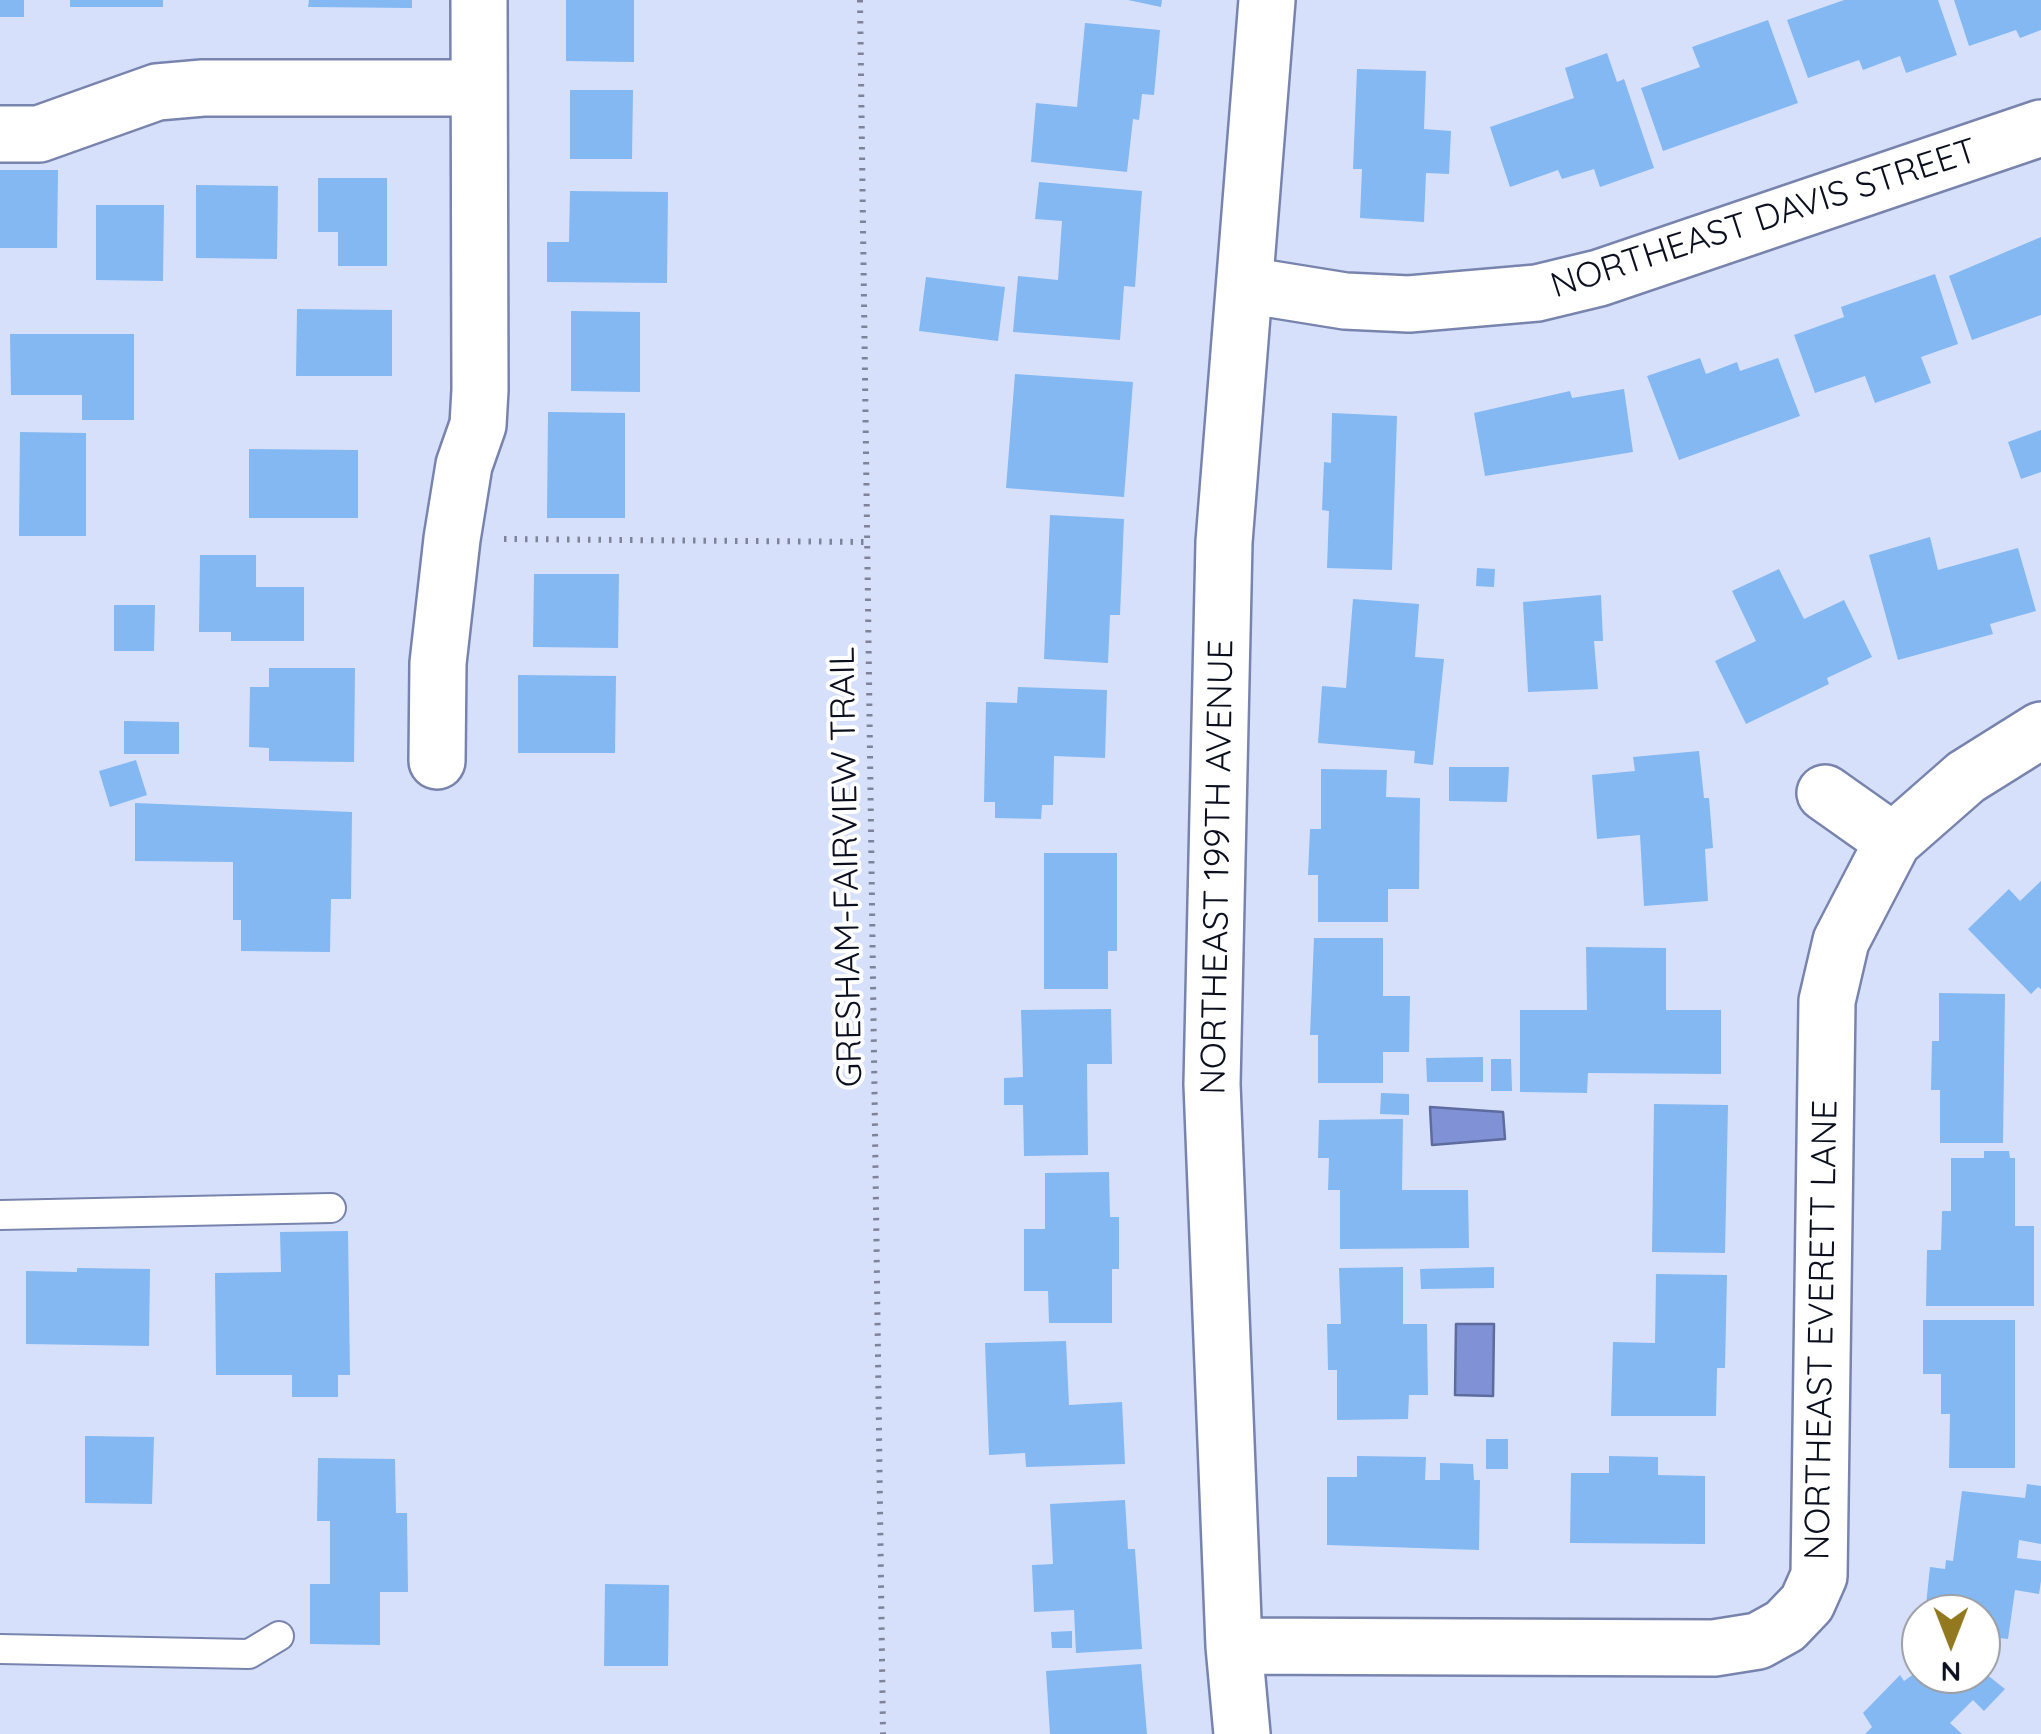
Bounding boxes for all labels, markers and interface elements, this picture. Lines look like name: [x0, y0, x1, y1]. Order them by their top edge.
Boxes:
street label: NORTHEAST DAVIS STREET: [1546, 130, 1982, 308]
street label: NORTHEAST 199TH AVENUE: [1193, 639, 1243, 1095]
street label: GRESHAM-FAIRVIEW TRAIL: [822, 646, 872, 1088]
street label: NORTHEAST EVERETT LANE: [1797, 1100, 1847, 1560]
north arrow: [1901, 1594, 2001, 1694]
text: N: [1941, 1655, 1961, 1690]

